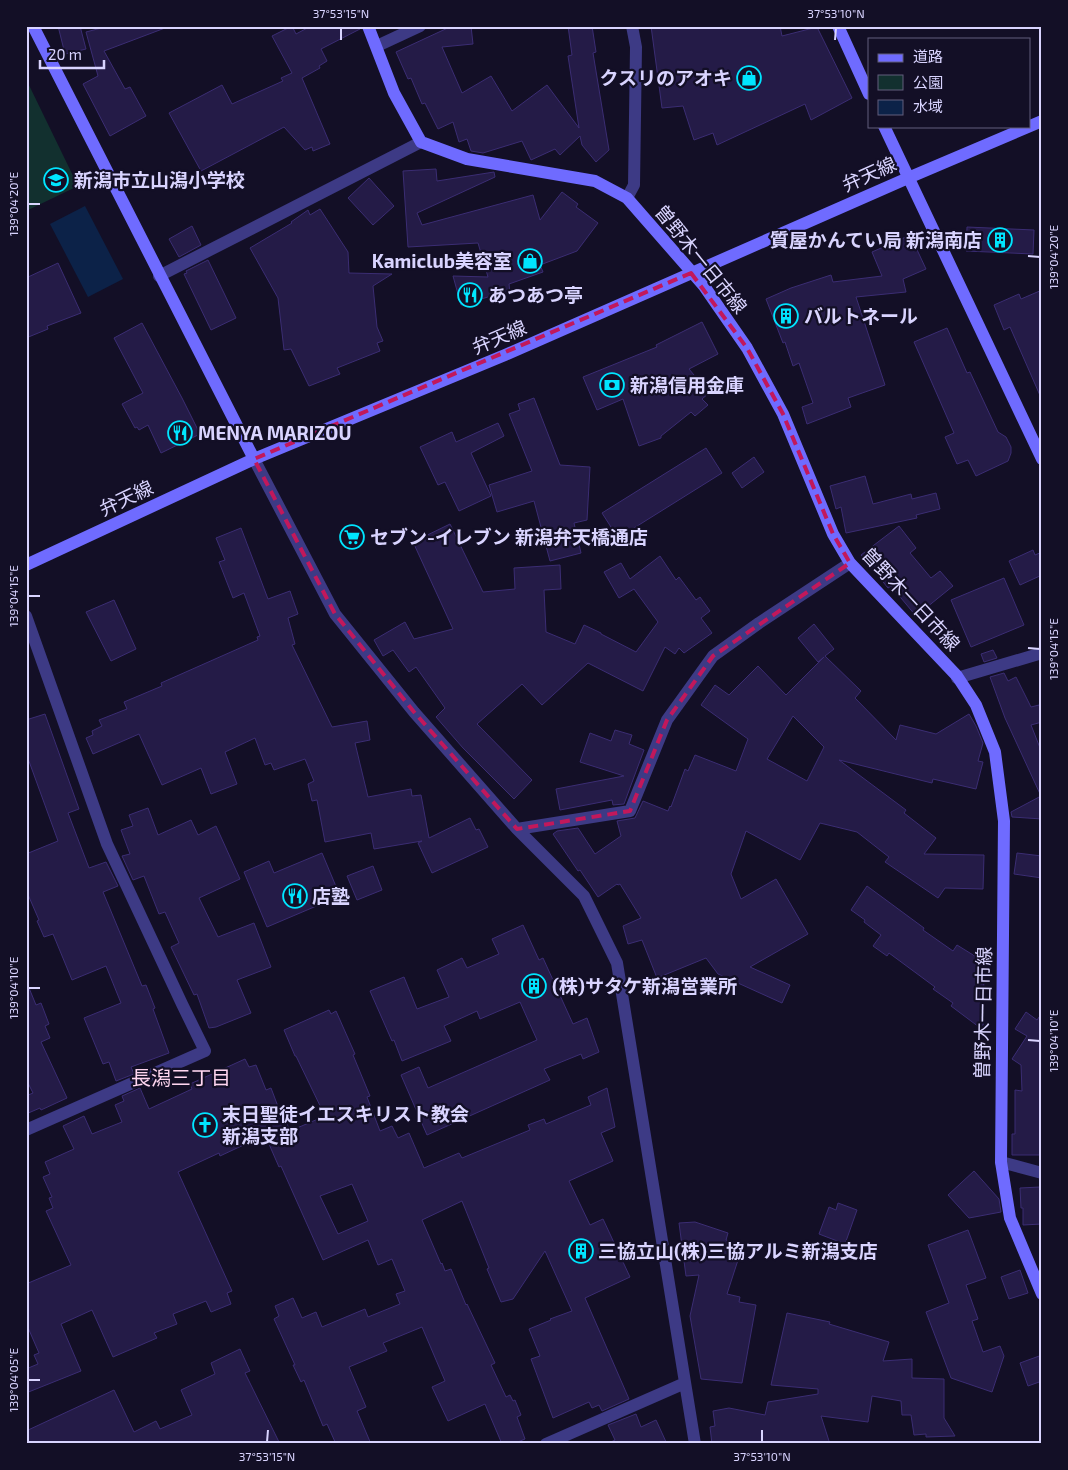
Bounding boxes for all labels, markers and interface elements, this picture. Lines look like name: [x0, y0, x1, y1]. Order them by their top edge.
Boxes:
text: 37°53'15"N: [313, 6, 369, 20]
text: 37°53'10"N: [807, 6, 865, 20]
scale bar: [40, 38, 104, 70]
legend: [868, 38, 1030, 128]
text: 20 m: [48, 45, 82, 63]
text: 道路: [913, 47, 943, 65]
shop icon: クスリのアオキ: [736, 65, 762, 91]
place label: クスリのアオキ: [600, 66, 732, 89]
text: 公園: [913, 73, 943, 91]
text: 水域: [913, 97, 943, 115]
street label: 弁天線: [838, 151, 900, 196]
school or university icon: 新潟市立山潟小学校: [43, 167, 69, 193]
place label: 新潟市立山潟小学校: [74, 168, 245, 191]
text: 139°04'20"E: [6, 171, 20, 236]
street label: 曽野木一日市線: [651, 200, 752, 318]
text: 139°04'20"E: [1046, 224, 1060, 289]
building icon: 質屋かんてい局 新潟南店: [987, 227, 1013, 253]
place label: 質屋かんてい局 新潟南店: [770, 228, 982, 251]
shop icon: Kamiclub美容室: [517, 248, 543, 274]
place label: Kamiclub美容室: [372, 249, 512, 272]
restaurant icon: あつあつ亭: [457, 282, 483, 308]
place label: あつあつ亭: [488, 283, 583, 306]
building icon: バルトネール: [773, 303, 799, 329]
place label: バルトネール: [804, 304, 918, 327]
street label: 弁天線: [468, 315, 530, 358]
bank icon: 新潟信用金庫: [599, 372, 625, 398]
place label: 新潟信用金庫: [630, 373, 744, 396]
restaurant icon: MENYA MARIZOU: [167, 420, 193, 446]
place label: MENYA MARIZOU: [198, 421, 351, 444]
street label: 弁天線: [95, 475, 156, 520]
supermarket icon: セブン-イレブン 新潟弁天橋通店: [339, 524, 365, 550]
place label: セブン-イレブン 新潟弁天橋通店: [370, 525, 648, 548]
street label: 曽野木一日市線: [858, 542, 965, 655]
text: 139°04'15"E: [6, 565, 20, 627]
text: 139°04'15"E: [1046, 618, 1060, 680]
restaurant icon: 店塾: [282, 883, 308, 909]
place label: 店塾: [312, 884, 350, 907]
street label: 曽野木一日市線: [970, 946, 995, 1080]
text: 139°04'10"E: [6, 956, 20, 1019]
building icon: (株)サタケ新潟営業所: [521, 973, 547, 999]
place label: (株)サタケ新潟営業所: [552, 974, 737, 997]
text: 139°04'10"E: [1046, 1009, 1060, 1072]
district label: 長潟三丁目: [131, 1065, 231, 1089]
place label: 末日聖徒イエスキリスト教会 新潟支部: [222, 1102, 469, 1147]
church icon: 末日聖徒イエスキリスト教会 新潟支部: [192, 1112, 218, 1138]
building icon: 三協立山(株)三協アルミ新潟支店: [568, 1238, 594, 1264]
place label: 三協立山(株)三協アルミ新潟支店: [598, 1239, 878, 1262]
text: 139°04'05"E: [6, 1348, 20, 1412]
text: 37°53'15"N: [239, 1449, 295, 1463]
text: 37°53'10"N: [733, 1449, 791, 1463]

